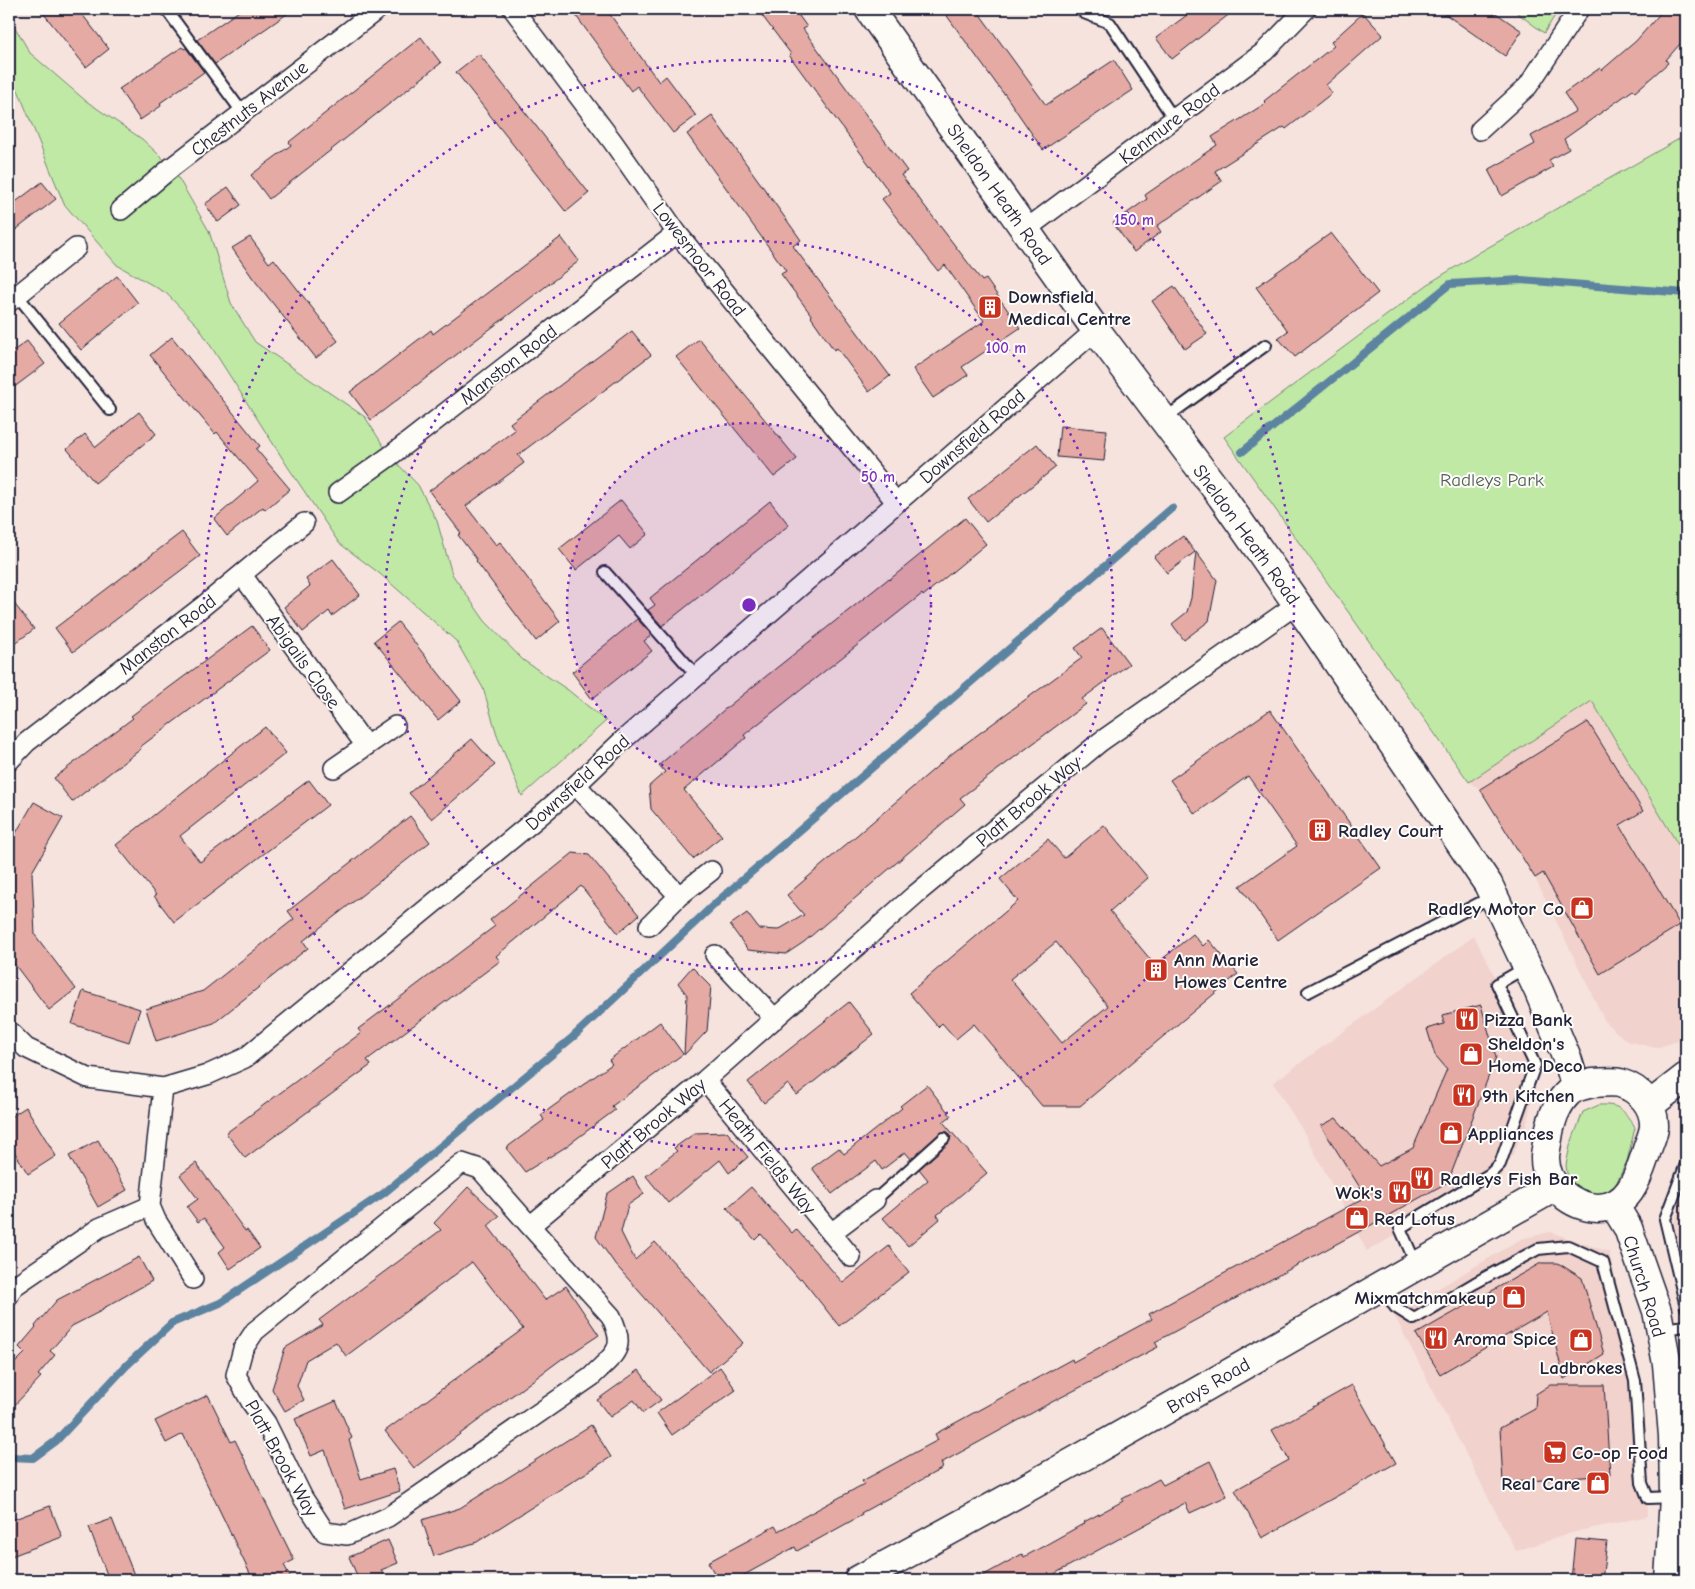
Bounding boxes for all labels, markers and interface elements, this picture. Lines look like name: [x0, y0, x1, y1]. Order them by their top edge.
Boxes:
street label: Chestnuts Avenue: [187, 56, 313, 161]
street label: Kenmure Road: [1115, 79, 1224, 169]
street label: Sheldon Heath Road: [942, 120, 1056, 269]
street label: Lowesmoor Road: [648, 198, 750, 321]
text: 150 m: [1114, 211, 1154, 229]
place label: Downsfield Medical Centre: [1008, 286, 1131, 330]
building icon: Downsfield Medical Centre: [977, 294, 1003, 320]
street label: Manston Road: [456, 320, 561, 409]
text: 100 m: [986, 339, 1026, 357]
street label: Downsfield Road: [915, 385, 1030, 489]
street label: Sheldon Heath Road: [1188, 460, 1304, 609]
text: 50 m: [861, 468, 895, 486]
park label: Radleys Park: [1440, 469, 1545, 491]
street label: Manston Road: [115, 590, 220, 679]
centre of rings: [740, 596, 758, 614]
street label: Abigails Close: [262, 610, 345, 713]
street label: Downsfield Road: [521, 730, 634, 835]
street label: Platt Brook Way: [972, 751, 1086, 852]
building icon: Radley Court: [1307, 817, 1333, 843]
place label: Radley Court: [1338, 820, 1444, 842]
shop icon: Radley Motor Co: [1569, 895, 1595, 921]
place label: Radley Motor Co: [1428, 898, 1564, 920]
place label: Ann Marie Howes Centre: [1174, 949, 1287, 993]
building icon: Ann Marie Howes Centre: [1143, 957, 1169, 983]
restaurant icon: Pizza Bank: [1454, 1006, 1480, 1032]
place label: Pizza Bank: [1484, 1009, 1573, 1031]
place label: Sheldon's Home Deco: [1488, 1033, 1583, 1077]
shop icon: Sheldon's Home Deco: [1458, 1041, 1484, 1067]
street label: Platt Brook Way: [597, 1073, 711, 1174]
restaurant icon: 9th Kitchen: [1451, 1082, 1477, 1108]
place label: 9th Kitchen: [1482, 1085, 1575, 1107]
street label: Heath Fields Way: [714, 1095, 821, 1219]
shop icon: Appliances: [1438, 1120, 1464, 1146]
place label: Appliances: [1468, 1123, 1554, 1145]
restaurant icon: Radleys Fish Bar: [1409, 1165, 1435, 1191]
place label: Radleys Fish Bar: [1440, 1168, 1578, 1190]
restaurant icon: Wok's: [1387, 1179, 1413, 1205]
place label: Wok's: [1336, 1182, 1382, 1204]
shop icon: Red Lotus: [1344, 1205, 1370, 1231]
place label: Red Lotus: [1374, 1208, 1455, 1230]
street label: Church Road: [1618, 1233, 1670, 1340]
shop icon: Mixmatchmakeup: [1501, 1284, 1527, 1310]
place label: Mixmatchmakeup: [1354, 1287, 1496, 1309]
restaurant icon: Aroma Spice: [1423, 1325, 1449, 1351]
shop icon: Ladbrokes: [1568, 1327, 1594, 1353]
place label: Aroma Spice: [1454, 1328, 1556, 1350]
street label: Brays Road: [1163, 1353, 1254, 1419]
place label: Ladbrokes: [1540, 1357, 1622, 1379]
street label: Platt Brook Way: [240, 1396, 322, 1521]
supermarket icon: Co-op Food: [1542, 1439, 1568, 1465]
place label: Co-op Food: [1572, 1442, 1668, 1464]
shop icon: Real Care: [1585, 1470, 1611, 1496]
place label: Real Care: [1501, 1473, 1580, 1495]

